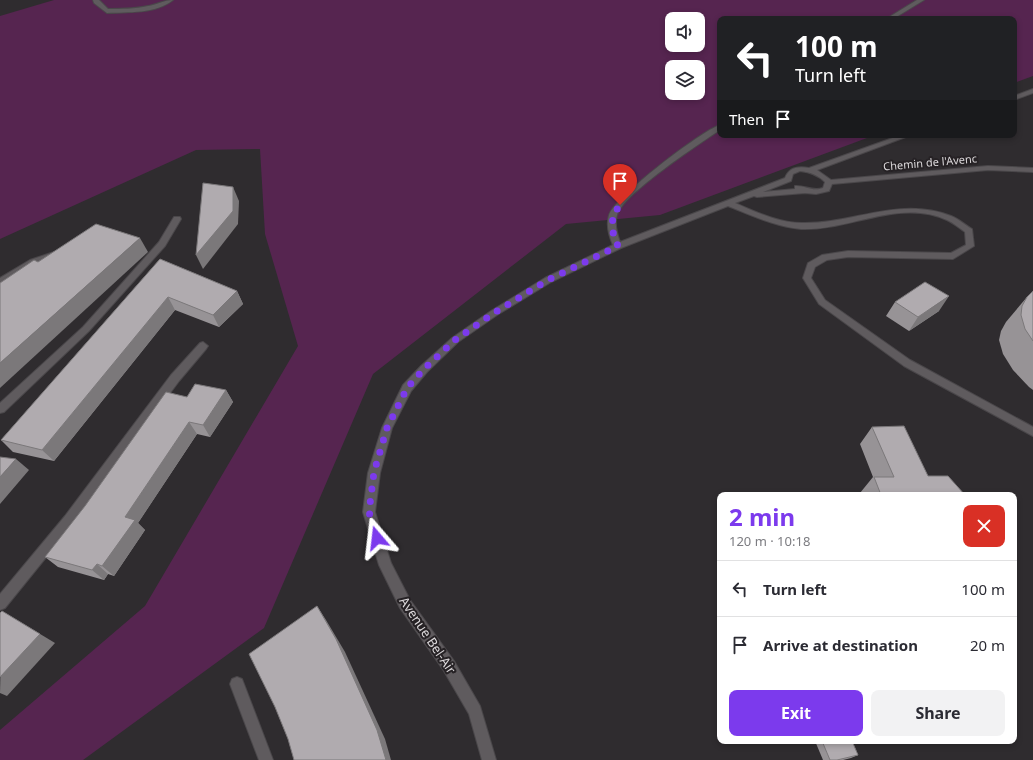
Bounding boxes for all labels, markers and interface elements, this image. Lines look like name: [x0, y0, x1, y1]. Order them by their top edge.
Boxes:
map controls: [665, 12, 705, 100]
button: sound: [665, 12, 705, 52]
text: 100 m: [795, 27, 878, 65]
icon: left: [729, 32, 781, 84]
button: layers: [665, 60, 705, 100]
text: Turn left: [795, 63, 866, 87]
icon: arrive: [772, 108, 794, 130]
text: Then: [729, 109, 764, 129]
street label: Chemin de l'Avenc: [883, 150, 977, 174]
pin: [603, 164, 637, 205]
icon: arrive: [609, 170, 631, 192]
text: 2 min: [729, 500, 795, 533]
button: close: [963, 505, 1005, 547]
position arrow: [356, 517, 398, 559]
text: 120 m · 10:18: [729, 532, 810, 550]
icon: left: [729, 578, 751, 600]
text: Turn left: [763, 579, 827, 599]
text: 100 m: [961, 579, 1005, 599]
street label: Avenue Bel-Air: [396, 593, 461, 678]
icon: arrive: [729, 634, 751, 656]
text: Arrive at destination: [763, 635, 918, 655]
text: 20 m: [970, 635, 1005, 655]
button: Exit: [729, 690, 863, 736]
button: Share: [871, 690, 1005, 736]

